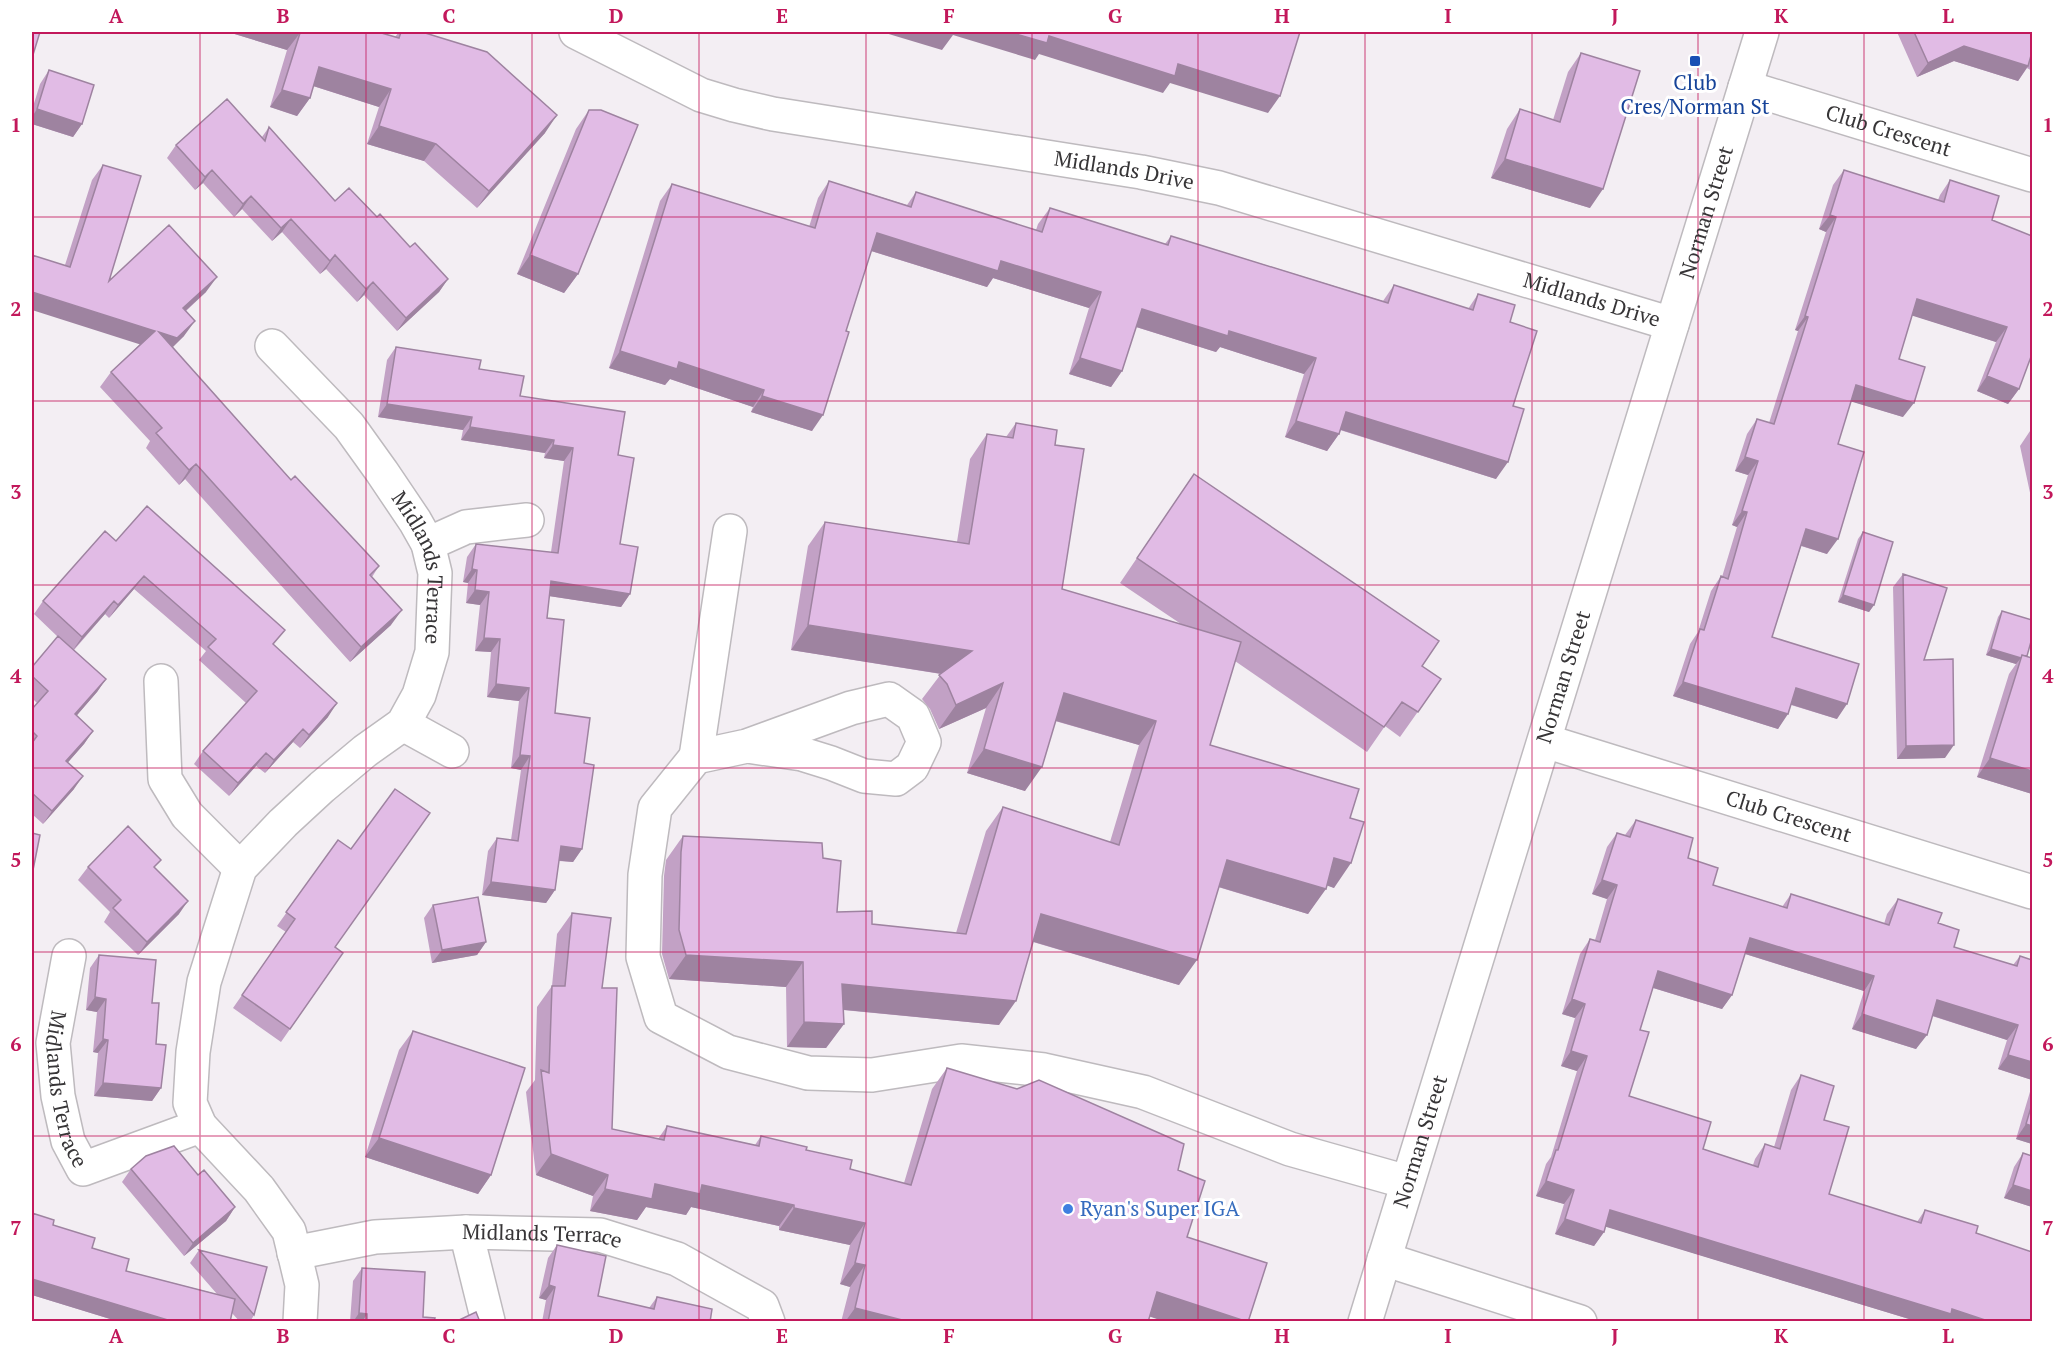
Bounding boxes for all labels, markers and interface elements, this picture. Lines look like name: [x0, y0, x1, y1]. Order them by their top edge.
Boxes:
text: A: [109, 2, 124, 29]
text: B: [277, 2, 290, 29]
text: C: [442, 2, 456, 29]
text: D: [609, 2, 623, 29]
text: E: [776, 2, 788, 29]
text: F: [943, 2, 955, 29]
text: G: [1108, 2, 1122, 29]
text: H: [1274, 2, 1290, 29]
text: I: [1444, 2, 1452, 29]
text: J: [1611, 2, 1619, 29]
text: K: [1774, 2, 1789, 29]
text: L: [1942, 2, 1954, 29]
marker: Club Cres/Norman St: [1688, 54, 1702, 68]
place label: Club Cres/Norman St: [1621, 68, 1770, 120]
street label: Club Crescent: [1822, 98, 1955, 163]
text: 1: [10, 111, 22, 138]
text: 1: [2042, 111, 2054, 138]
street label: Norman Street: [1672, 142, 1739, 282]
street label: Midlands Drive: [1052, 144, 1197, 196]
street label: Midlands Drive: [1520, 265, 1664, 333]
text: 2: [10, 295, 22, 322]
text: 2: [2042, 295, 2054, 322]
text: 3: [10, 478, 22, 505]
text: 3: [2042, 478, 2054, 505]
street label: Midlands Terrace: [386, 485, 450, 645]
street label: Norman Street: [1529, 607, 1596, 746]
text: 4: [10, 662, 22, 689]
text: 4: [2042, 662, 2054, 689]
street label: Club Crescent: [1723, 783, 1855, 848]
text: 5: [10, 846, 22, 873]
text: 5: [2042, 846, 2054, 873]
street label: Midlands Terrace: [40, 1008, 95, 1172]
text: 6: [10, 1030, 22, 1057]
text: 6: [2042, 1030, 2054, 1057]
street label: Norman Street: [1386, 1071, 1453, 1211]
place label: Ryan's Super IGA: [1080, 1194, 1240, 1222]
marker: Ryan's Super IGA: [1061, 1202, 1075, 1216]
text: 7: [10, 1214, 22, 1241]
text: 7: [2042, 1214, 2054, 1241]
street label: Midlands Terrace: [462, 1217, 626, 1254]
text: A: [109, 1322, 124, 1349]
text: B: [277, 1322, 290, 1349]
text: C: [442, 1322, 456, 1349]
text: D: [609, 1322, 623, 1349]
text: E: [776, 1322, 788, 1349]
text: F: [943, 1322, 955, 1349]
text: G: [1108, 1322, 1122, 1349]
text: H: [1274, 1322, 1290, 1349]
text: I: [1444, 1322, 1452, 1349]
text: J: [1611, 1322, 1619, 1349]
text: K: [1774, 1322, 1789, 1349]
text: L: [1942, 1322, 1954, 1349]

